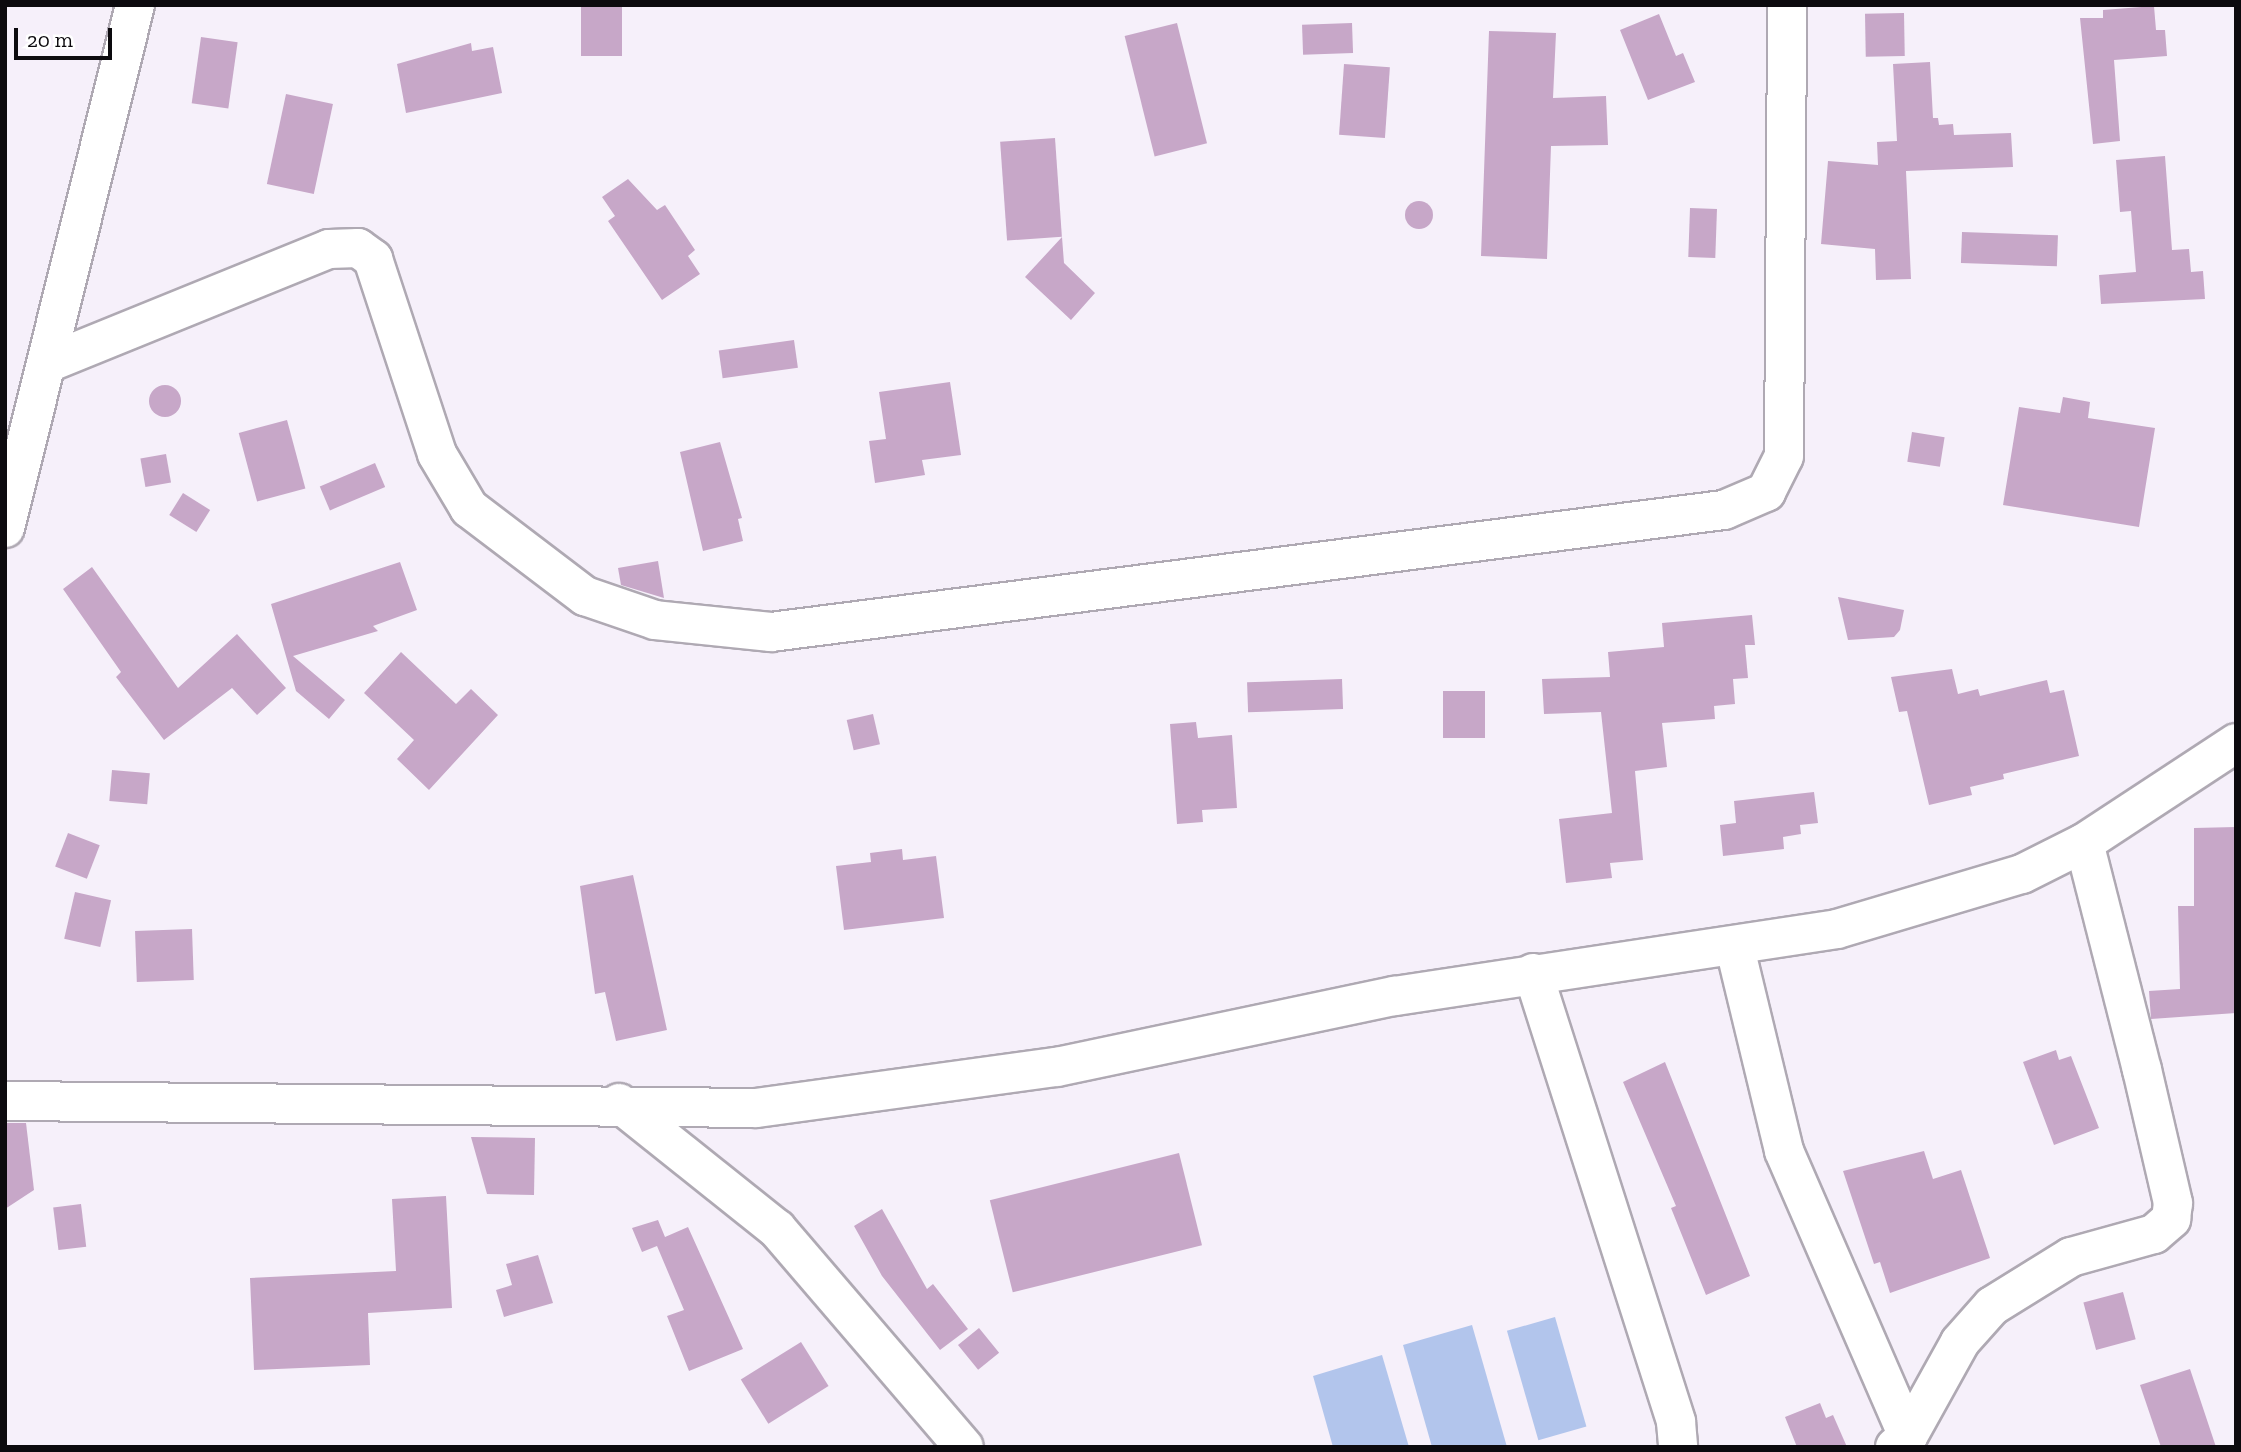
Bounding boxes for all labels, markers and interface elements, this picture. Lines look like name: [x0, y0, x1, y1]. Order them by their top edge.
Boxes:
scale bar: [18, 14, 116, 58]
text: 20 m: [27, 27, 73, 52]

